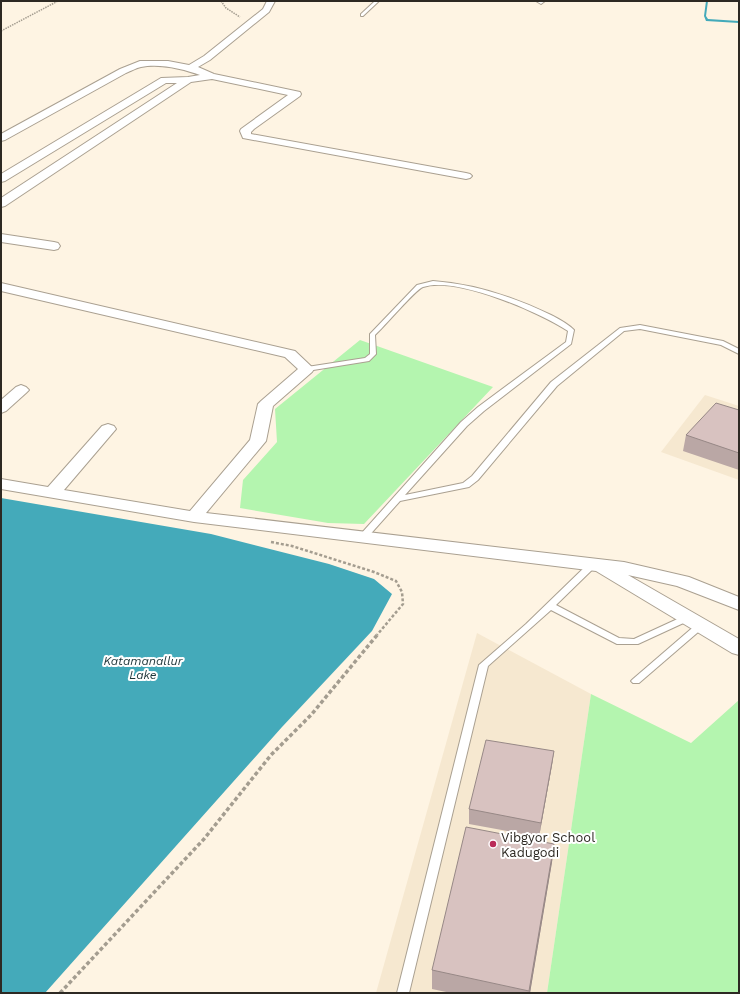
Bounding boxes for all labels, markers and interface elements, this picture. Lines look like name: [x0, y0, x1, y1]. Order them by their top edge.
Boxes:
water label: Katamanallur Lake: [104, 654, 184, 682]
place label: Vibgyor School Kadugodi: [501, 830, 595, 860]
marker: Vibgyor School Kadugodi: [488, 839, 498, 849]

